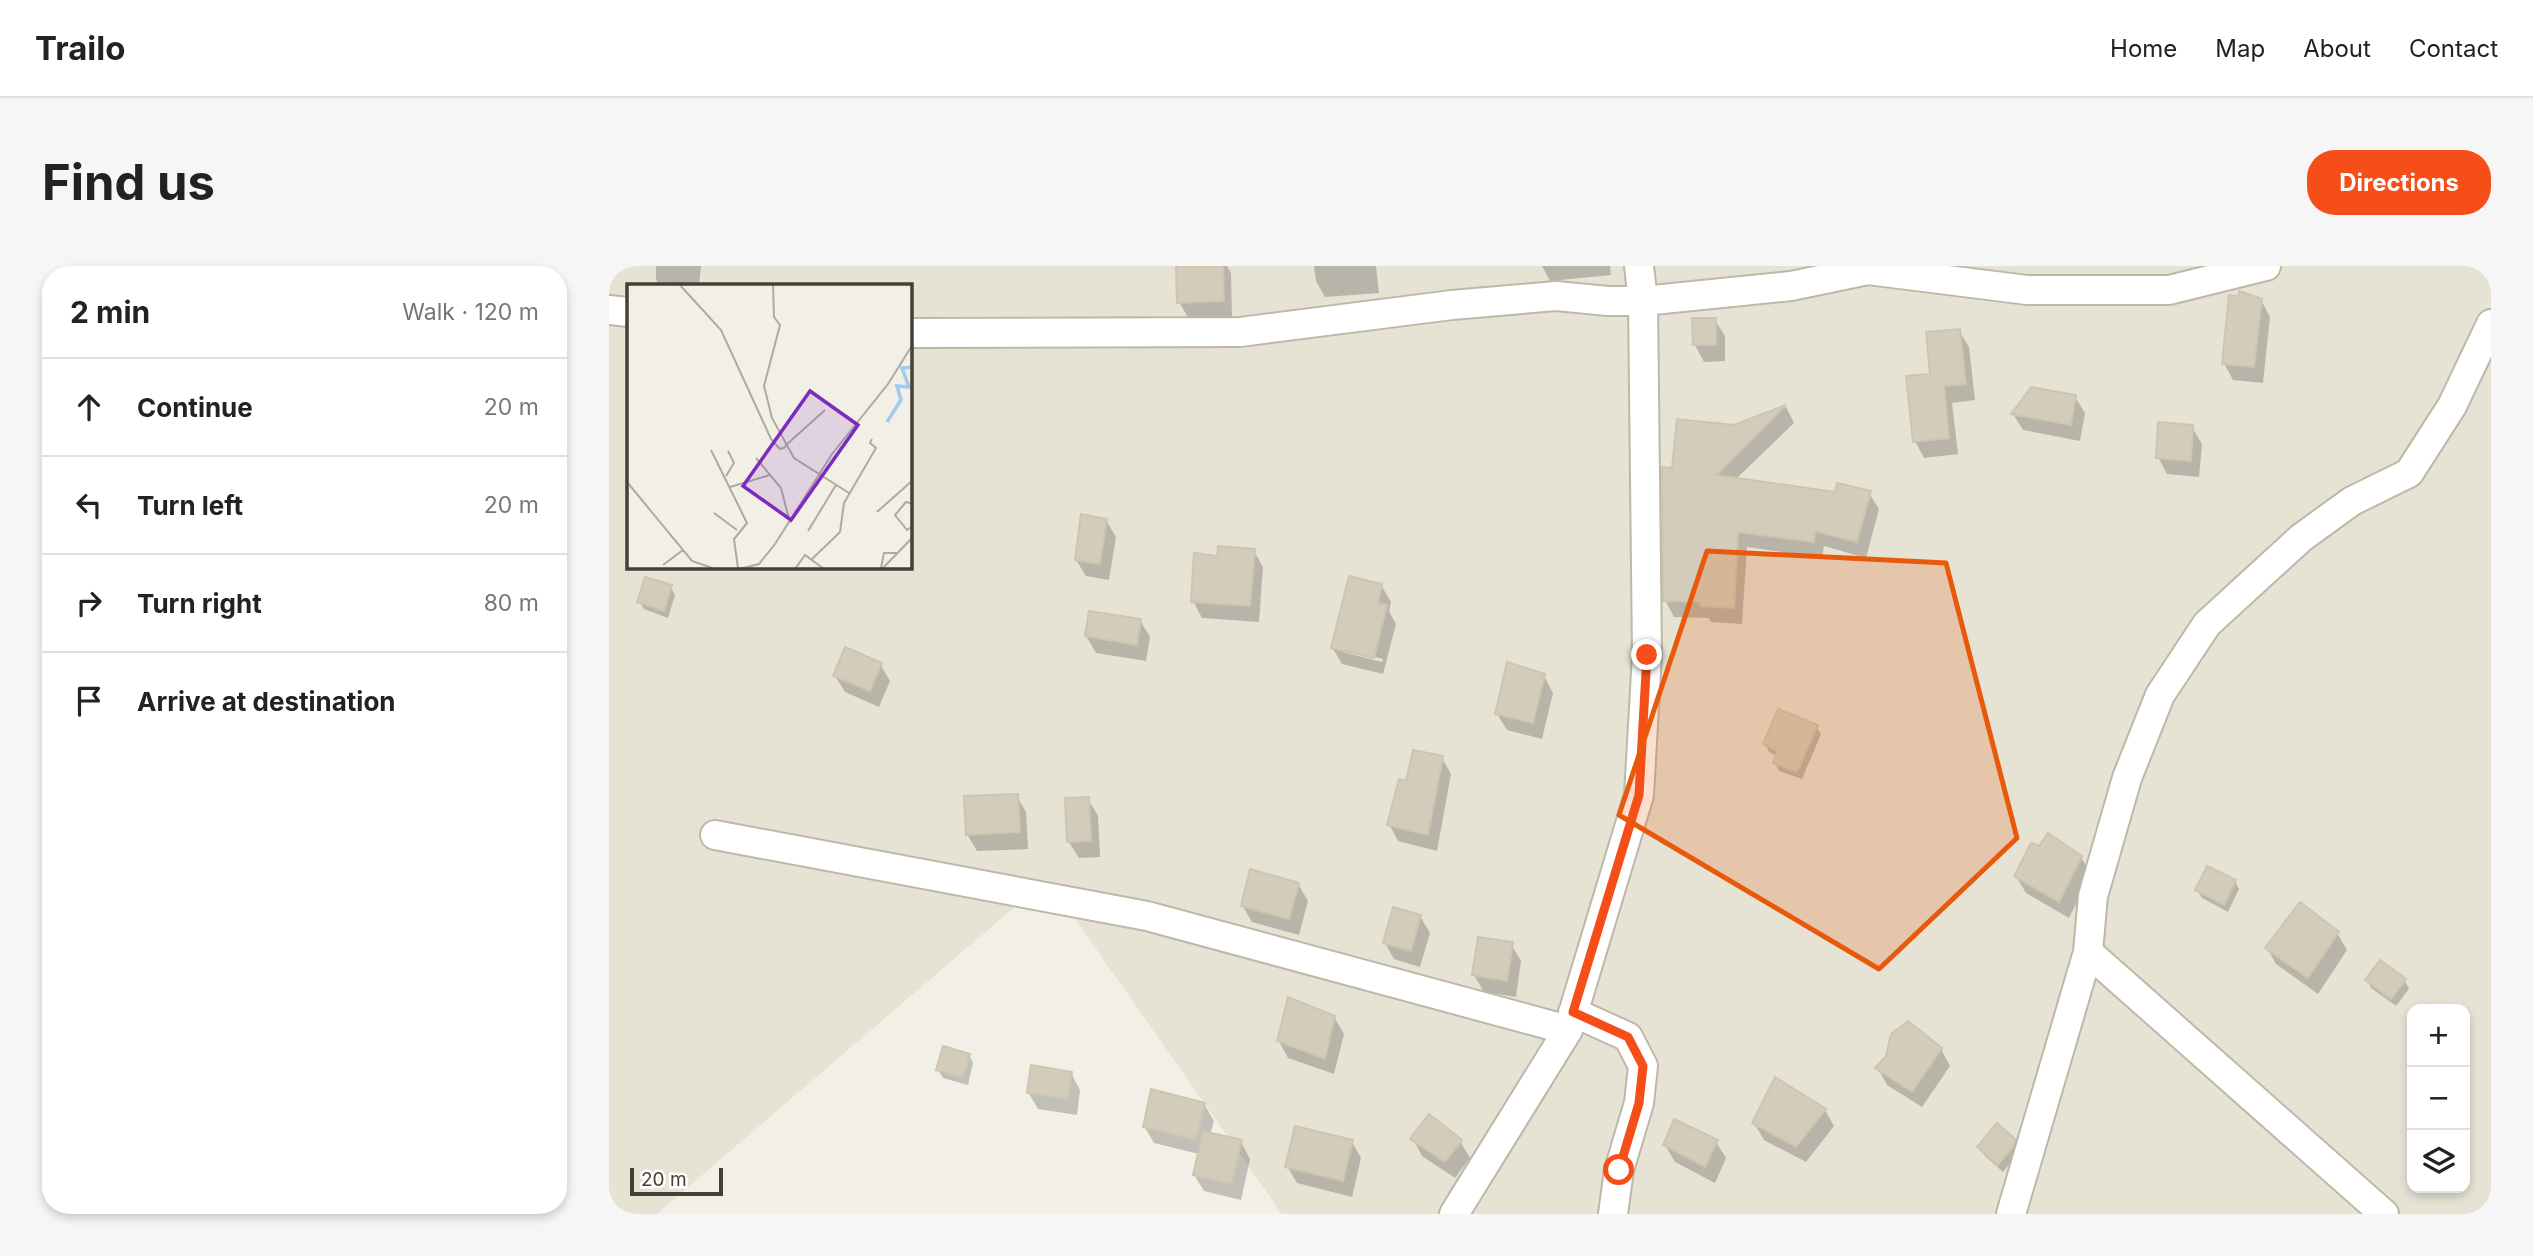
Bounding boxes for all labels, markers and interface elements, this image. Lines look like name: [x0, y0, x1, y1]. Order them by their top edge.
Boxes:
text: Trailo: [35, 28, 125, 68]
text: Home: [2110, 34, 2177, 63]
text: Map: [2215, 34, 2265, 63]
text: About: [2303, 34, 2371, 63]
text: Contact: [2409, 34, 2498, 63]
button: Directions: [2307, 150, 2491, 215]
text: Find us: [42, 153, 215, 212]
inset map: [627, 284, 912, 569]
text: 2 min: [70, 294, 150, 330]
text: Walk · 120 m: [402, 298, 539, 326]
icon: ahead: [70, 388, 108, 426]
text: Continue: [137, 392, 253, 423]
text: 20 m: [484, 393, 539, 421]
icon: left: [70, 486, 108, 524]
text: Turn left: [137, 490, 243, 521]
text: 20 m: [484, 491, 539, 519]
icon: right: [70, 584, 108, 622]
text: Turn right: [137, 588, 262, 619]
text: 80 m: [484, 589, 539, 617]
route end: [1631, 639, 1662, 670]
icon: arrive: [70, 682, 108, 720]
text: Arrive at destination: [137, 686, 396, 717]
map controls: [2407, 1004, 2470, 1193]
button: +: [2407, 1004, 2470, 1067]
button: −: [2407, 1067, 2470, 1130]
button: layers: [2407, 1130, 2470, 1193]
route start: [1603, 1154, 1634, 1185]
scale bar: [630, 1165, 723, 1197]
text: 20 m: [641, 1168, 687, 1191]

